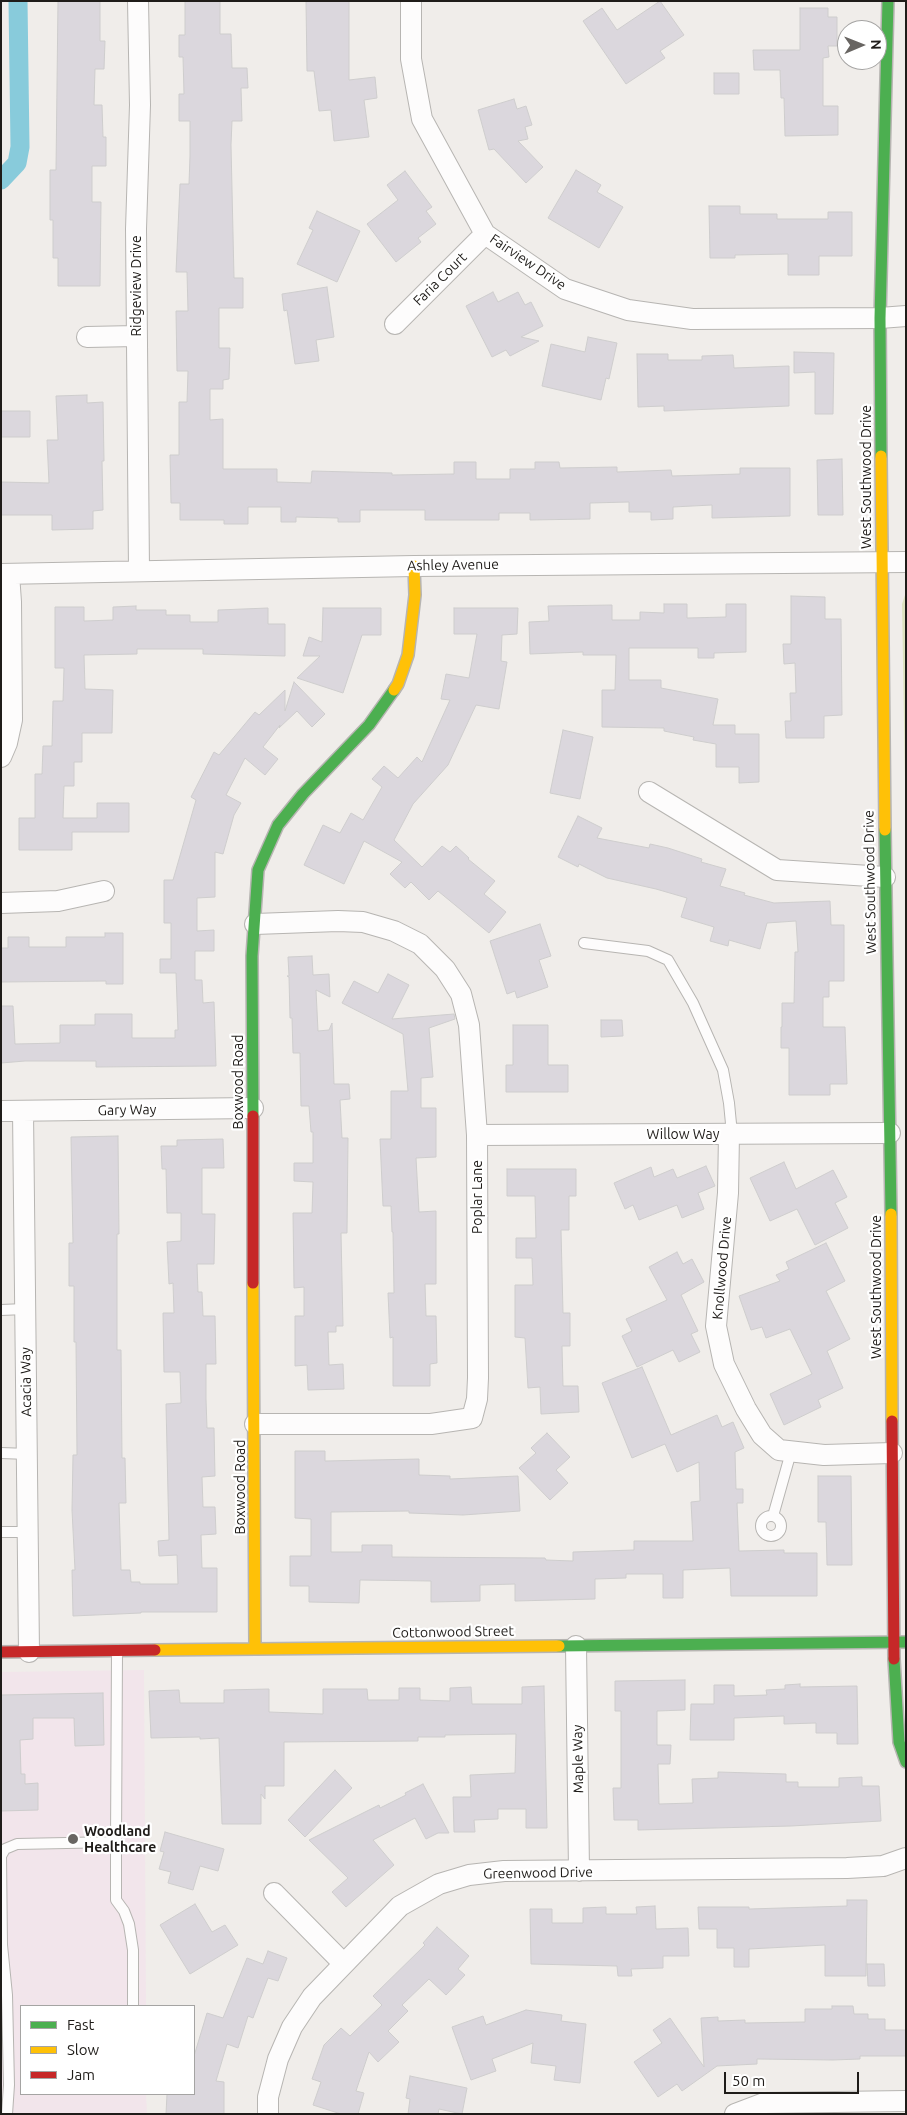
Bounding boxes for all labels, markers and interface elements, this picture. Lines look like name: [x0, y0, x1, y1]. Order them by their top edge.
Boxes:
north arrow: [837, 20, 887, 70]
text: N: [868, 39, 884, 50]
street label: Fairview Drive: [487, 230, 569, 294]
street label: Ridgeview Drive: [128, 235, 144, 337]
street label: Faria Court: [410, 249, 470, 309]
street label: West Southwood Drive: [858, 405, 874, 549]
street label: Ashley Avenue: [407, 556, 499, 574]
street label: West Southwood Drive: [860, 810, 880, 954]
street label: Boxwood Road: [230, 1035, 246, 1129]
street label: Gary Way: [98, 1101, 156, 1119]
street label: Willow Way: [647, 1126, 719, 1142]
street label: Poplar Lane: [469, 1160, 485, 1234]
street label: West Southwood Drive: [868, 1215, 884, 1359]
street label: Knollwood Drive: [709, 1216, 735, 1320]
street label: Acacia Way: [17, 1347, 35, 1417]
street label: Boxwood Road: [232, 1440, 248, 1534]
street label: Cottonwood Street: [392, 1623, 514, 1641]
street label: Maple Way: [569, 1724, 587, 1794]
place label: Woodland Healthcare: [84, 1823, 156, 1855]
marker: Woodland Healthcare: [66, 1832, 80, 1846]
street label: Greenwood Drive: [483, 1864, 593, 1882]
legend: [20, 2005, 195, 2095]
text: Fast: [67, 2016, 94, 2033]
text: Slow: [67, 2041, 99, 2058]
scale bar: [727, 2062, 862, 2094]
text: Jam: [67, 2066, 95, 2083]
text: 50 m: [732, 2072, 765, 2089]

